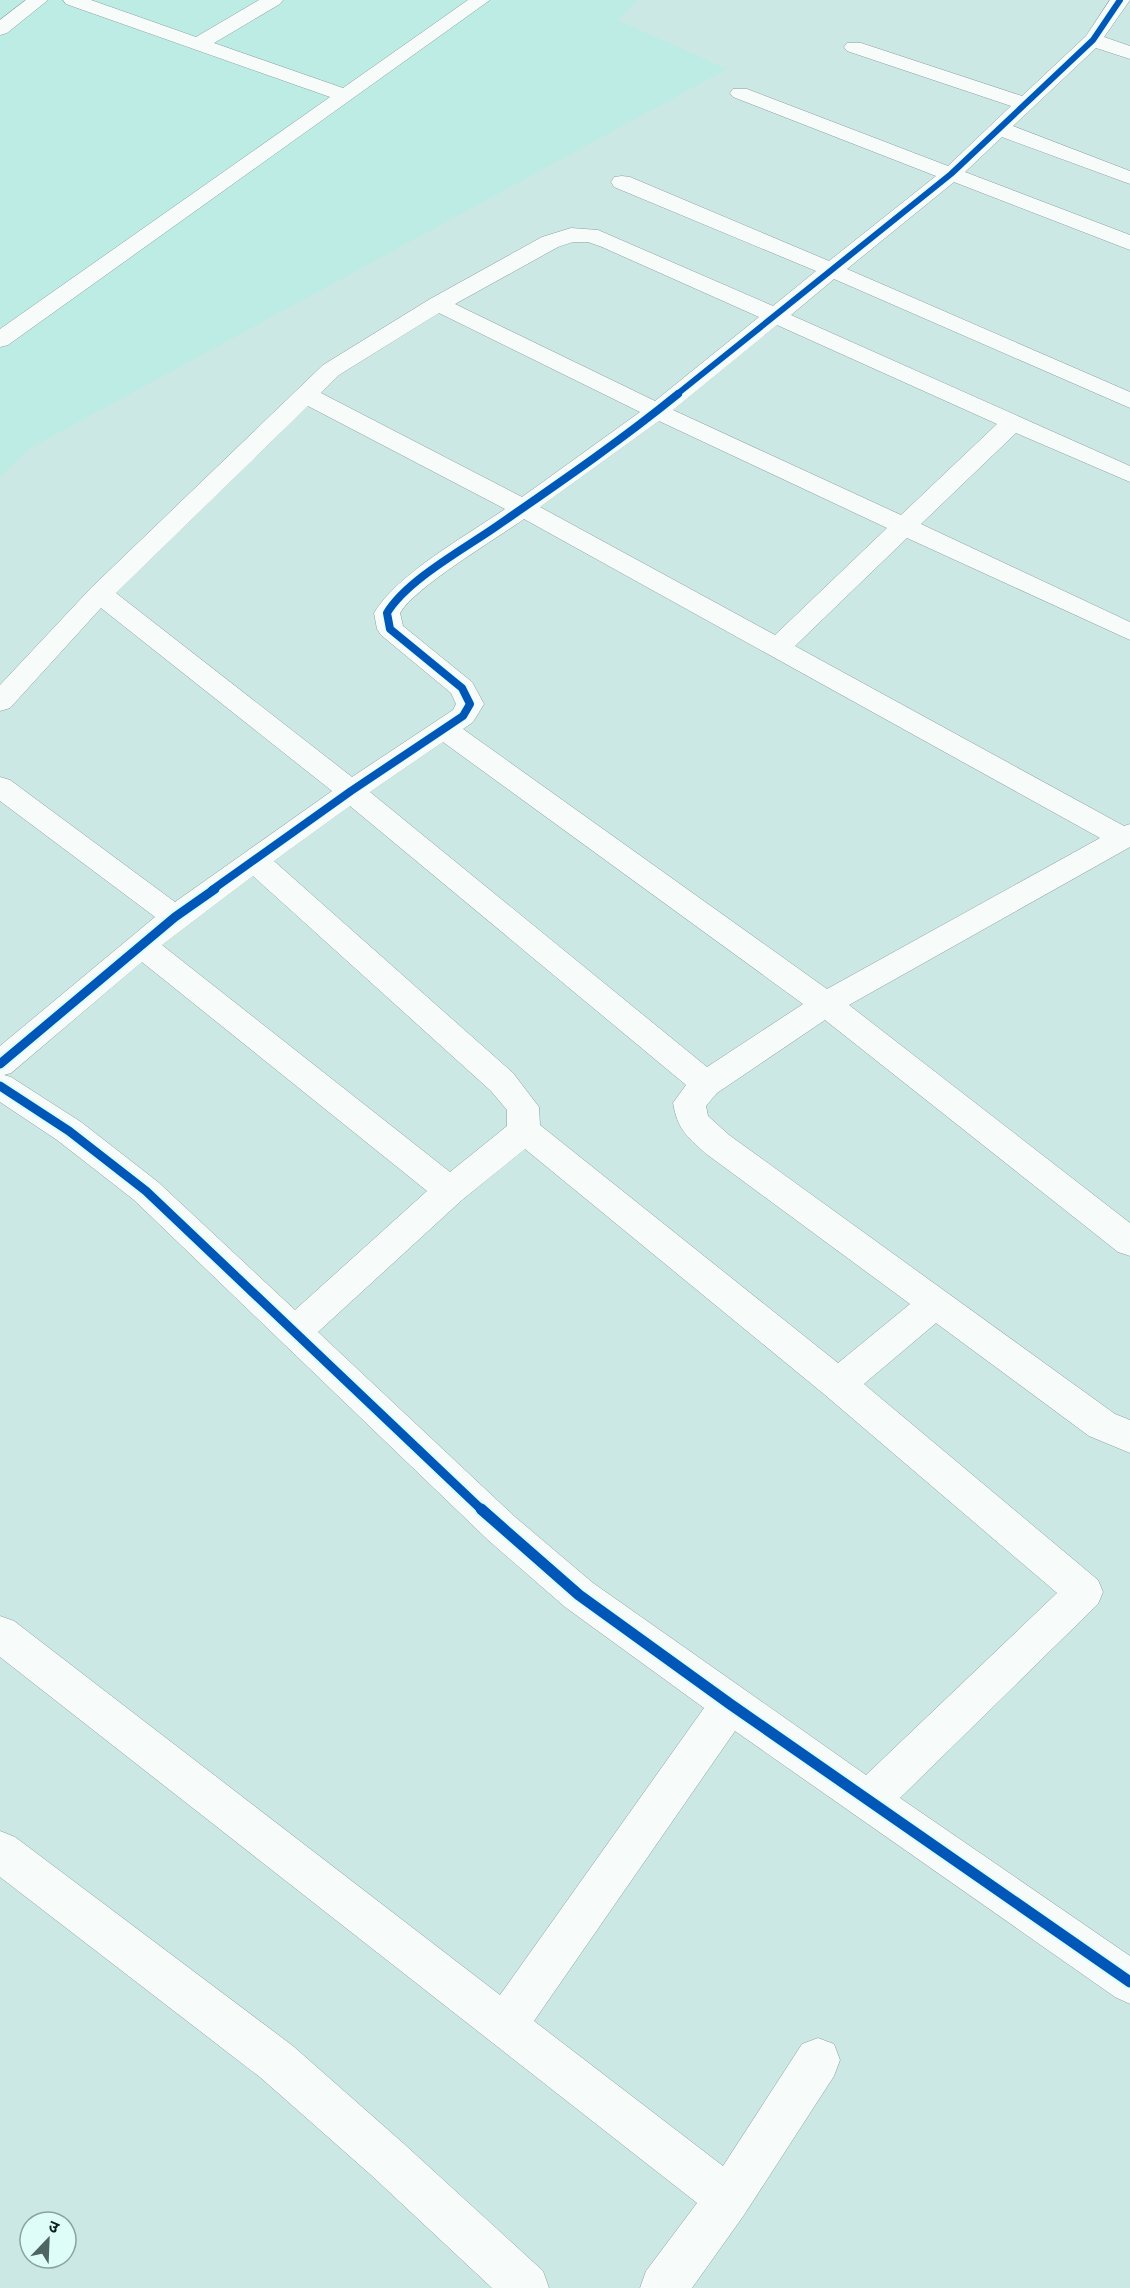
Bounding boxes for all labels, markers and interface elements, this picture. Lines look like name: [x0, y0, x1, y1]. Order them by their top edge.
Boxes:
north arrow: [18, 2210, 78, 2270]
text: उ: [45, 2215, 63, 2238]

